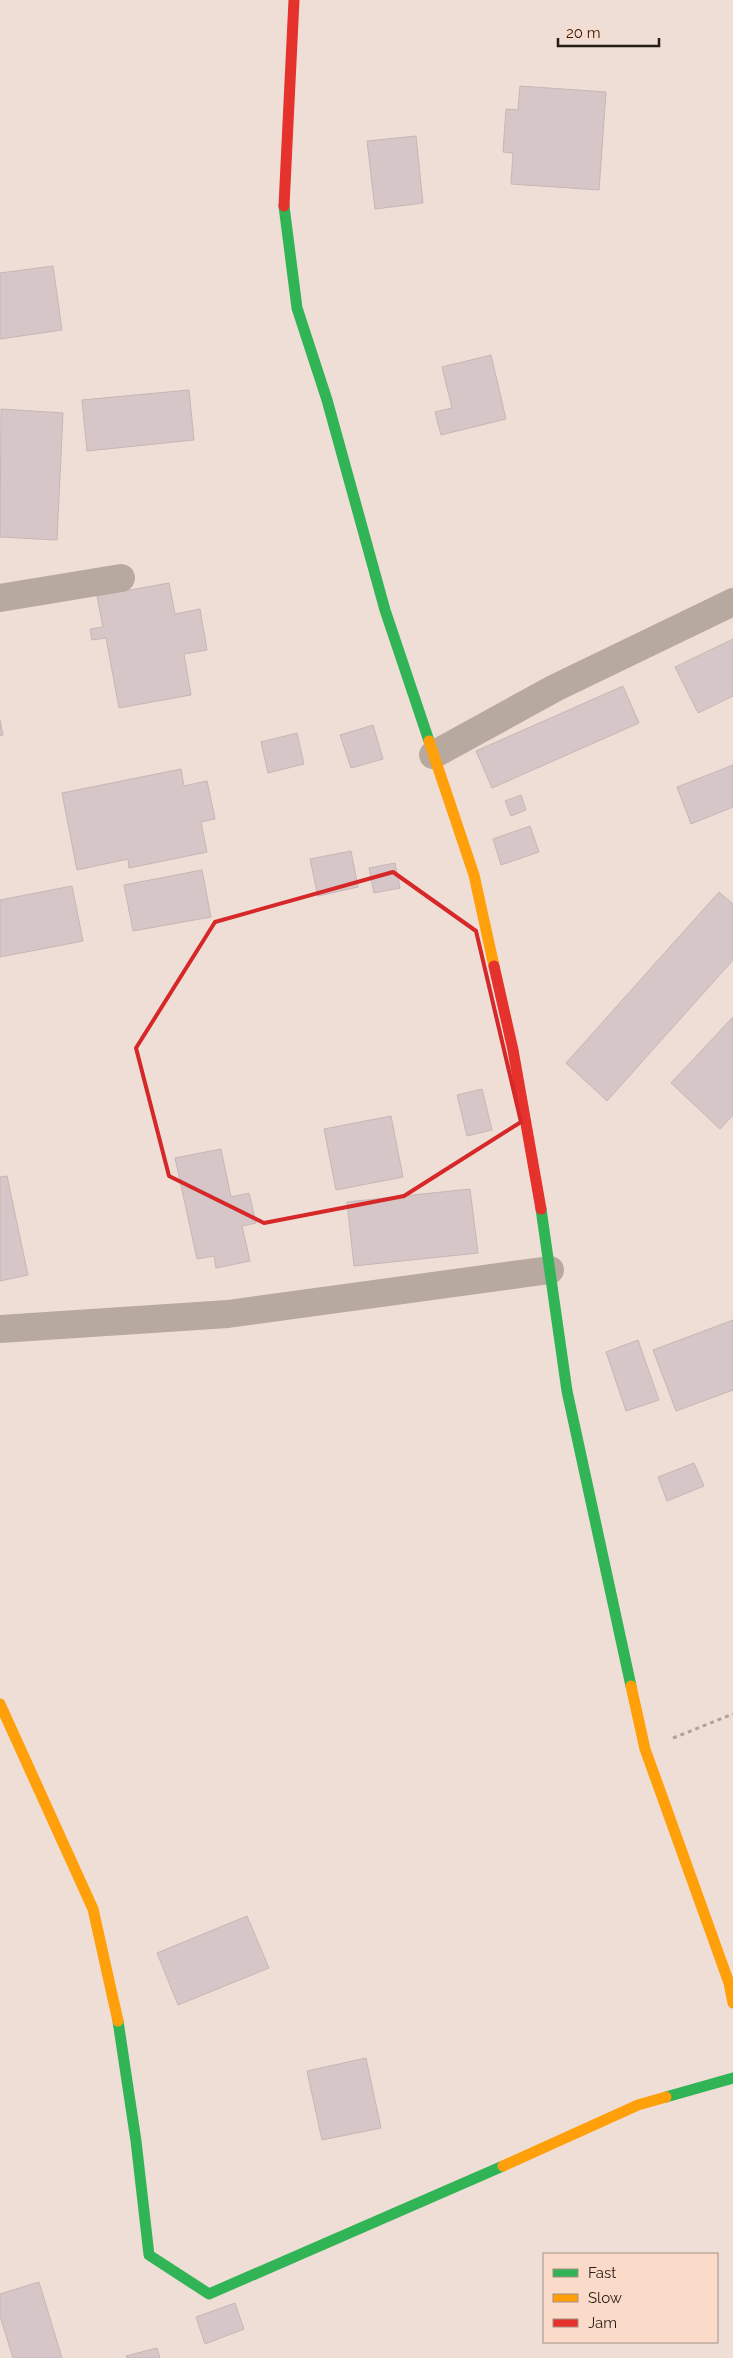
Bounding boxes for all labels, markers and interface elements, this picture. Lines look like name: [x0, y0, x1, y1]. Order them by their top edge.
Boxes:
scale bar: [558, 15, 659, 47]
text: 20 m: [566, 24, 601, 42]
legend: [543, 2253, 718, 2343]
text: Fast: [588, 2264, 616, 2282]
text: Slow: [588, 2289, 622, 2307]
text: Jam: [588, 2314, 617, 2332]

